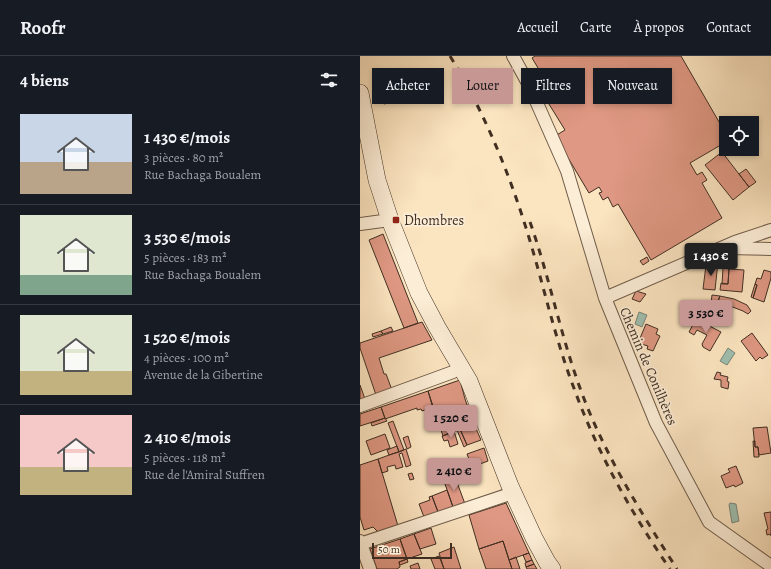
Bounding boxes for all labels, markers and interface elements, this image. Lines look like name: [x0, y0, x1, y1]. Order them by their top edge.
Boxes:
text: Roofr: [20, 15, 66, 41]
text: Accueil: [517, 18, 558, 37]
text: Carte: [580, 18, 612, 37]
text: À propos: [634, 18, 684, 37]
text: Contact: [706, 18, 751, 37]
chip: Acheter: [372, 68, 444, 104]
chip: Louer: [452, 68, 513, 104]
chip: Filtres: [521, 68, 585, 104]
chip: Nouveau: [593, 68, 672, 104]
text: 4 biens: [20, 69, 69, 92]
icon: filters: [318, 69, 340, 91]
map controls: [719, 116, 759, 156]
button: locate: [719, 116, 759, 156]
text: 1 430 €/mois: [144, 126, 230, 149]
icon: home: [52, 130, 100, 178]
text: 3 pièces · 80 m²: [144, 149, 223, 166]
text: Rue Bachaga Boualem: [144, 166, 261, 183]
place label: Dhombres: [404, 211, 464, 230]
marker: Dhombres: [391, 215, 401, 225]
text: 3 530 €/mois: [144, 226, 231, 249]
icon: home: [52, 231, 100, 279]
pin: 1 430 €: [674, 243, 748, 277]
text: 1 430 €: [694, 247, 728, 264]
text: 5 pièces · 183 m²: [144, 249, 226, 266]
text: Rue Bachaga Boualem: [144, 266, 261, 283]
pin: 3 530 €: [669, 300, 743, 334]
street label: Chemin de Conilhères: [615, 304, 682, 428]
text: 3 530 €: [688, 304, 724, 321]
text: 1 520 €/mois: [144, 326, 230, 349]
icon: home: [52, 331, 100, 379]
text: 4 pièces · 100 m²: [144, 349, 229, 366]
text: Avenue de la Gibertine: [144, 366, 263, 383]
pin: 1 520 €: [414, 405, 488, 439]
text: 1 520 €: [433, 409, 469, 426]
text: 2 410 €/mois: [144, 426, 231, 449]
icon: home: [52, 431, 100, 479]
text: 5 pièces · 118 m²: [144, 449, 225, 466]
pin: 2 410 €: [417, 458, 491, 492]
text: 2 410 €: [436, 462, 472, 479]
text: Rue de l'Amiral Suffren: [144, 466, 265, 483]
scale bar: [372, 541, 452, 560]
text: 50 m: [378, 542, 400, 557]

